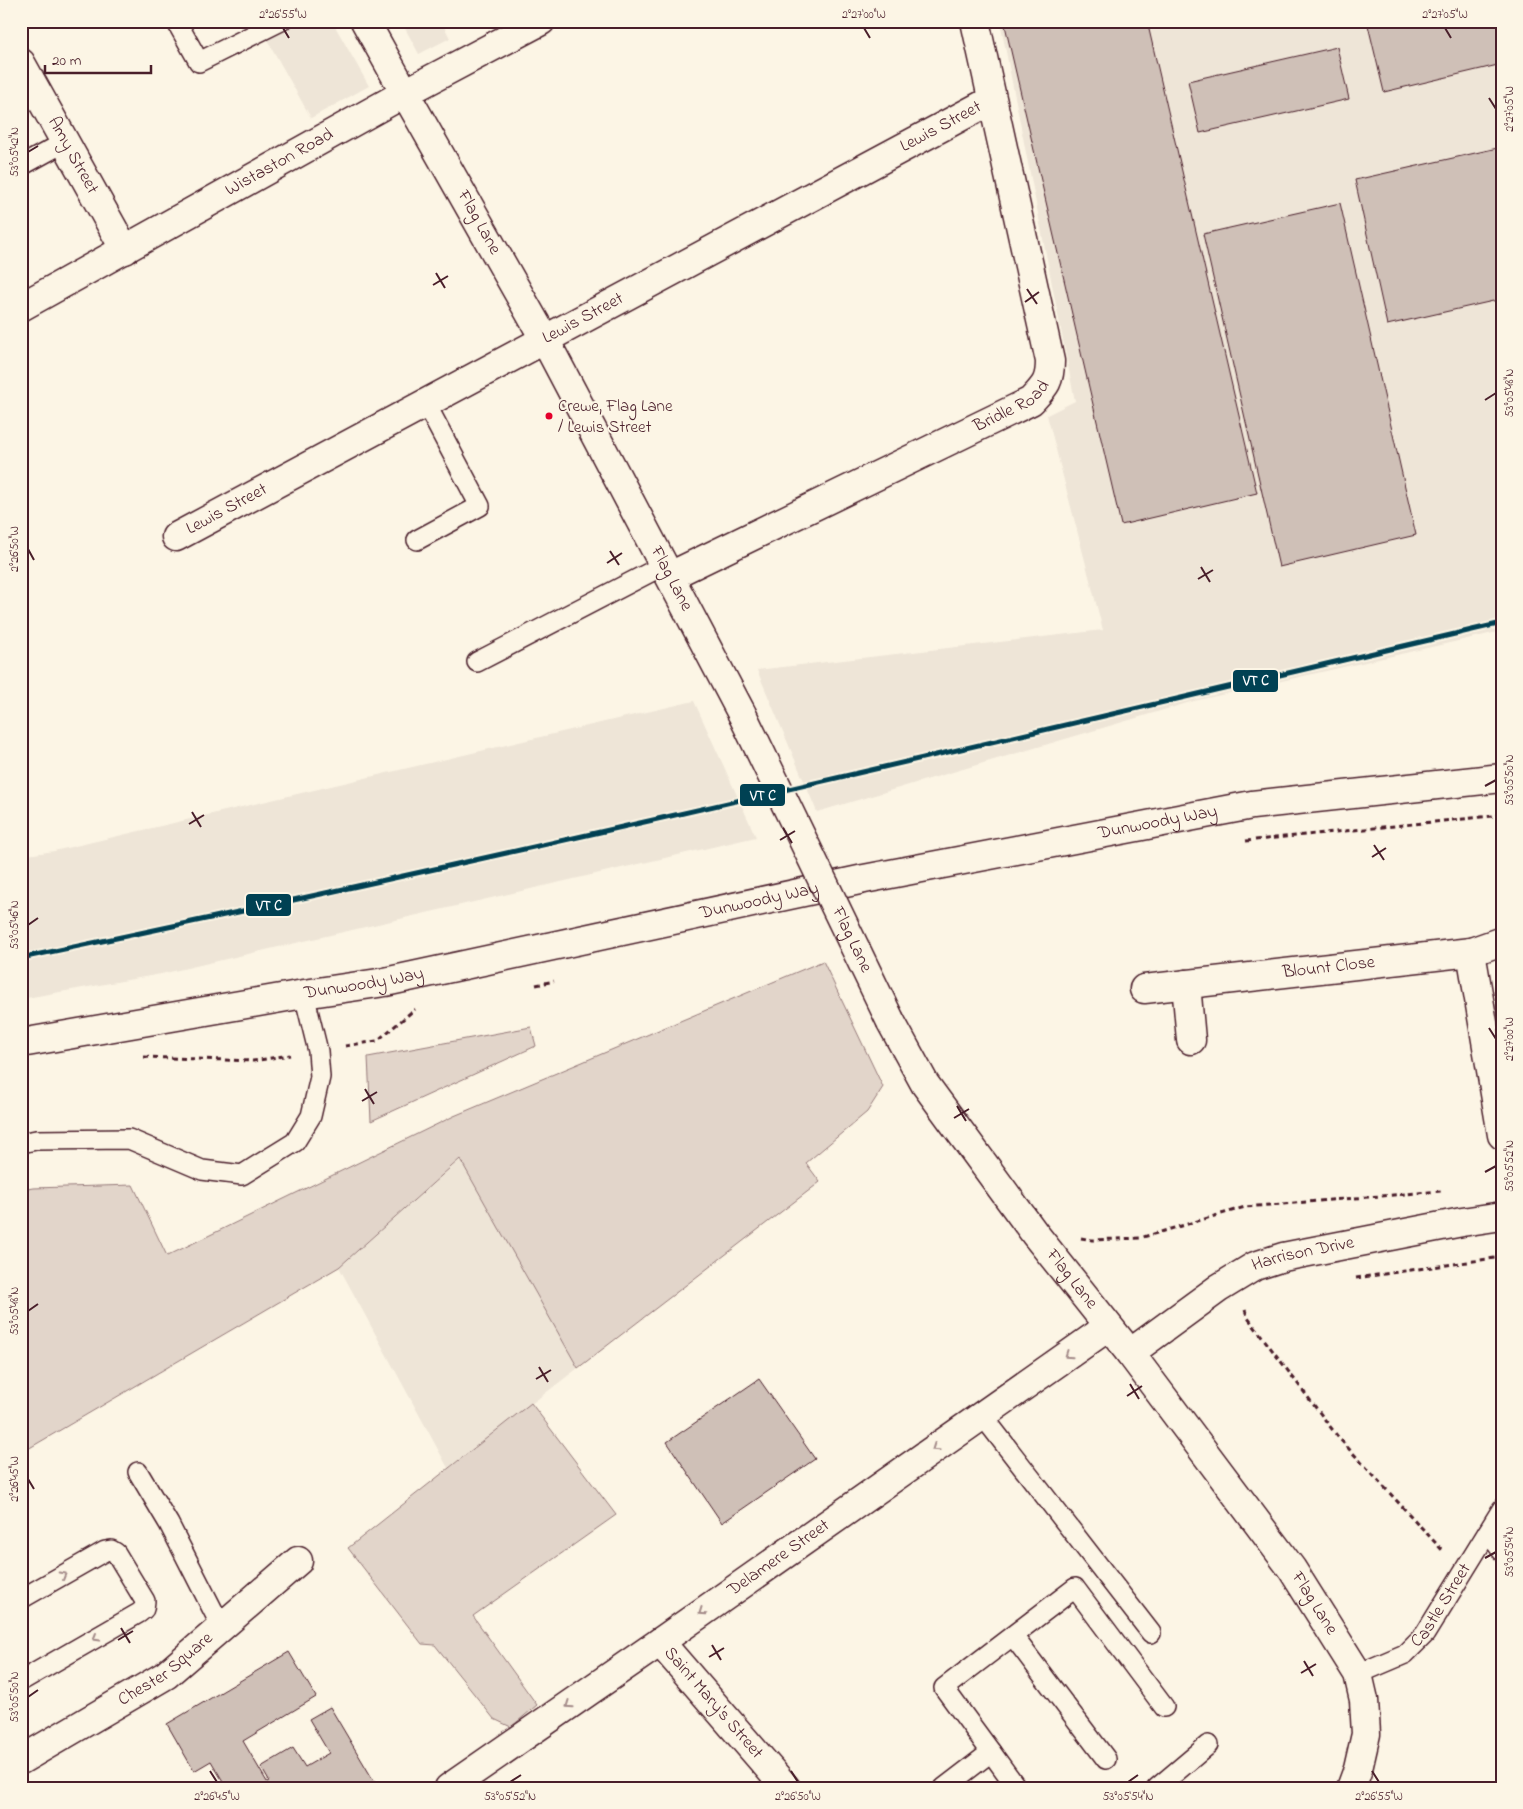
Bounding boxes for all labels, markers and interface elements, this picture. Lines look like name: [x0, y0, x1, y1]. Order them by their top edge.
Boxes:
text: 2°26'55"W: [259, 6, 307, 24]
text: 2°27'00"W: [842, 6, 886, 24]
text: 2°27'05"W: [1422, 6, 1468, 24]
scale bar: [45, 42, 151, 74]
text: 20 m: [52, 50, 82, 72]
text: 2°27'05"W: [1501, 86, 1519, 132]
street label: Lewis Street: [896, 95, 987, 160]
street label: Amy Street: [40, 112, 105, 199]
street label: Wistaston Road: [221, 122, 338, 204]
text: 53°05'42"N: [6, 127, 24, 177]
street label: Flag Lane: [449, 185, 508, 260]
street label: Lewis Street: [538, 286, 629, 351]
text: 53°05'48"N: [1501, 369, 1519, 417]
street label: Bridle Road: [969, 375, 1057, 440]
place label: Crewe, Flag Lane / Lewis Street: [558, 394, 673, 440]
marker: Crewe, Flag Lane / Lewis Street: [544, 411, 554, 421]
street label: Lewis Street: [182, 477, 272, 542]
text: 2°26'50"W: [6, 526, 24, 572]
street label: Flag Lane: [642, 541, 699, 617]
line badge: VT C: [1232, 669, 1279, 693]
text: VT C: [1242, 671, 1269, 692]
text: 53°05'50"N: [1501, 754, 1519, 806]
line badge: VT C: [739, 783, 786, 807]
text: VT C: [749, 786, 776, 807]
street label: Dunwoody Way: [1095, 799, 1220, 847]
street label: Dunwoody Way: [696, 876, 821, 927]
line badge: VT C: [245, 893, 292, 917]
text: VT C: [255, 896, 282, 917]
text: 53°05'46"N: [6, 900, 24, 950]
street label: Flag Lane: [824, 902, 879, 978]
street label: Blount Close: [1280, 950, 1377, 986]
street label: Dunwoody Way: [301, 961, 426, 1007]
text: 2°27'00"W: [1501, 1017, 1519, 1061]
text: 53°05'52"N: [1501, 1140, 1519, 1192]
street label: Harrison Drive: [1249, 1230, 1357, 1279]
street label: Flag Lane: [1039, 1243, 1104, 1316]
text: 53°05'48"N: [6, 1287, 24, 1335]
one-way arrow: [1064, 1349, 1074, 1358]
one-way arrow: [931, 1442, 941, 1451]
text: 2°26'45"W: [6, 1456, 24, 1502]
street label: Delamere Street: [722, 1513, 835, 1604]
text: 53°05'54"N: [1501, 1526, 1519, 1578]
street label: Castle Street: [1405, 1559, 1478, 1654]
street label: Flag Lane: [1284, 1566, 1344, 1641]
one-way arrow: [58, 1571, 67, 1581]
one-way arrow: [698, 1606, 708, 1615]
street label: Chester Square: [113, 1626, 220, 1713]
one-way arrow: [92, 1632, 101, 1642]
street label: Saint Mary's Street: [657, 1641, 769, 1765]
text: 53°05'50"N: [6, 1671, 24, 1723]
one-way arrow: [565, 1699, 575, 1708]
text: 2°26'45"W: [194, 1788, 240, 1806]
text: 53°05'52"N: [484, 1788, 536, 1806]
text: 2°26'50"W: [775, 1788, 821, 1806]
text: 53°05'54"N: [1102, 1788, 1154, 1806]
text: 2°26'55"W: [1355, 1788, 1403, 1806]

